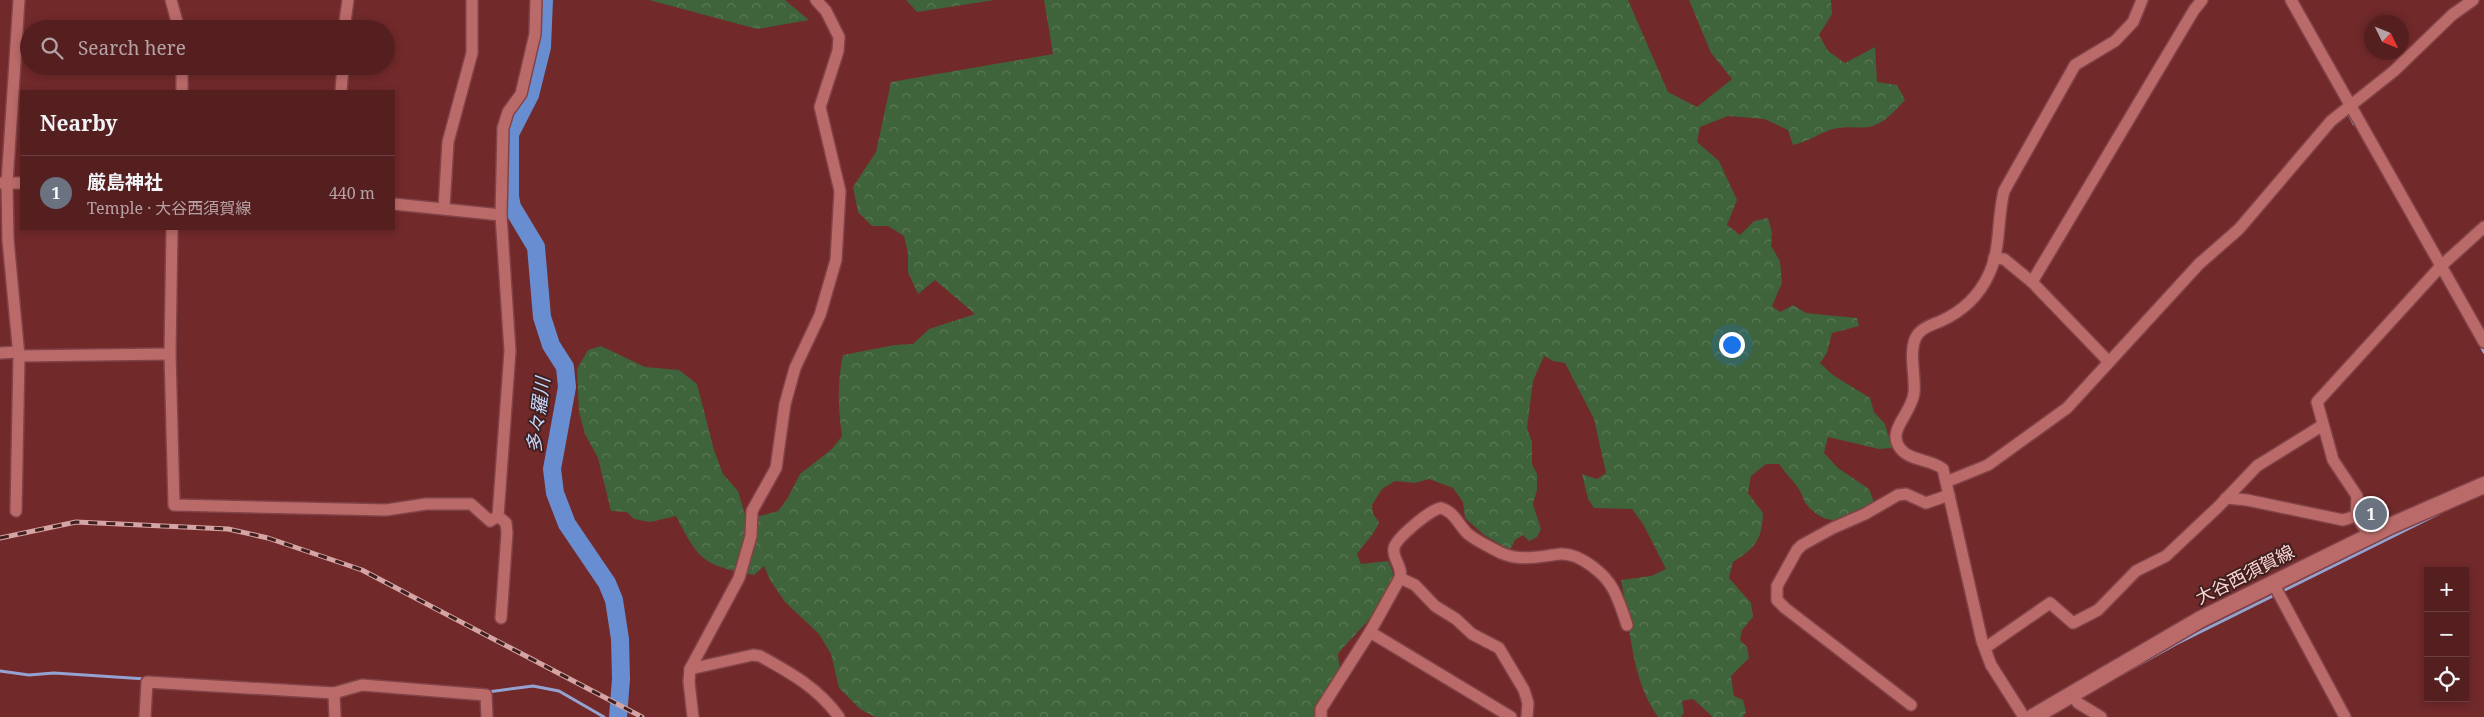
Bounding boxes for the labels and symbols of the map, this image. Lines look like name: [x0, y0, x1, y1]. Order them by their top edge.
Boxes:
north arrow: [2364, 15, 2409, 60]
your location: [1719, 332, 1745, 358]
water label: 多々羅川: [520, 374, 556, 454]
pin: 1: [2355, 495, 2387, 533]
street label: 大谷西須賀線: [2191, 539, 2298, 609]

